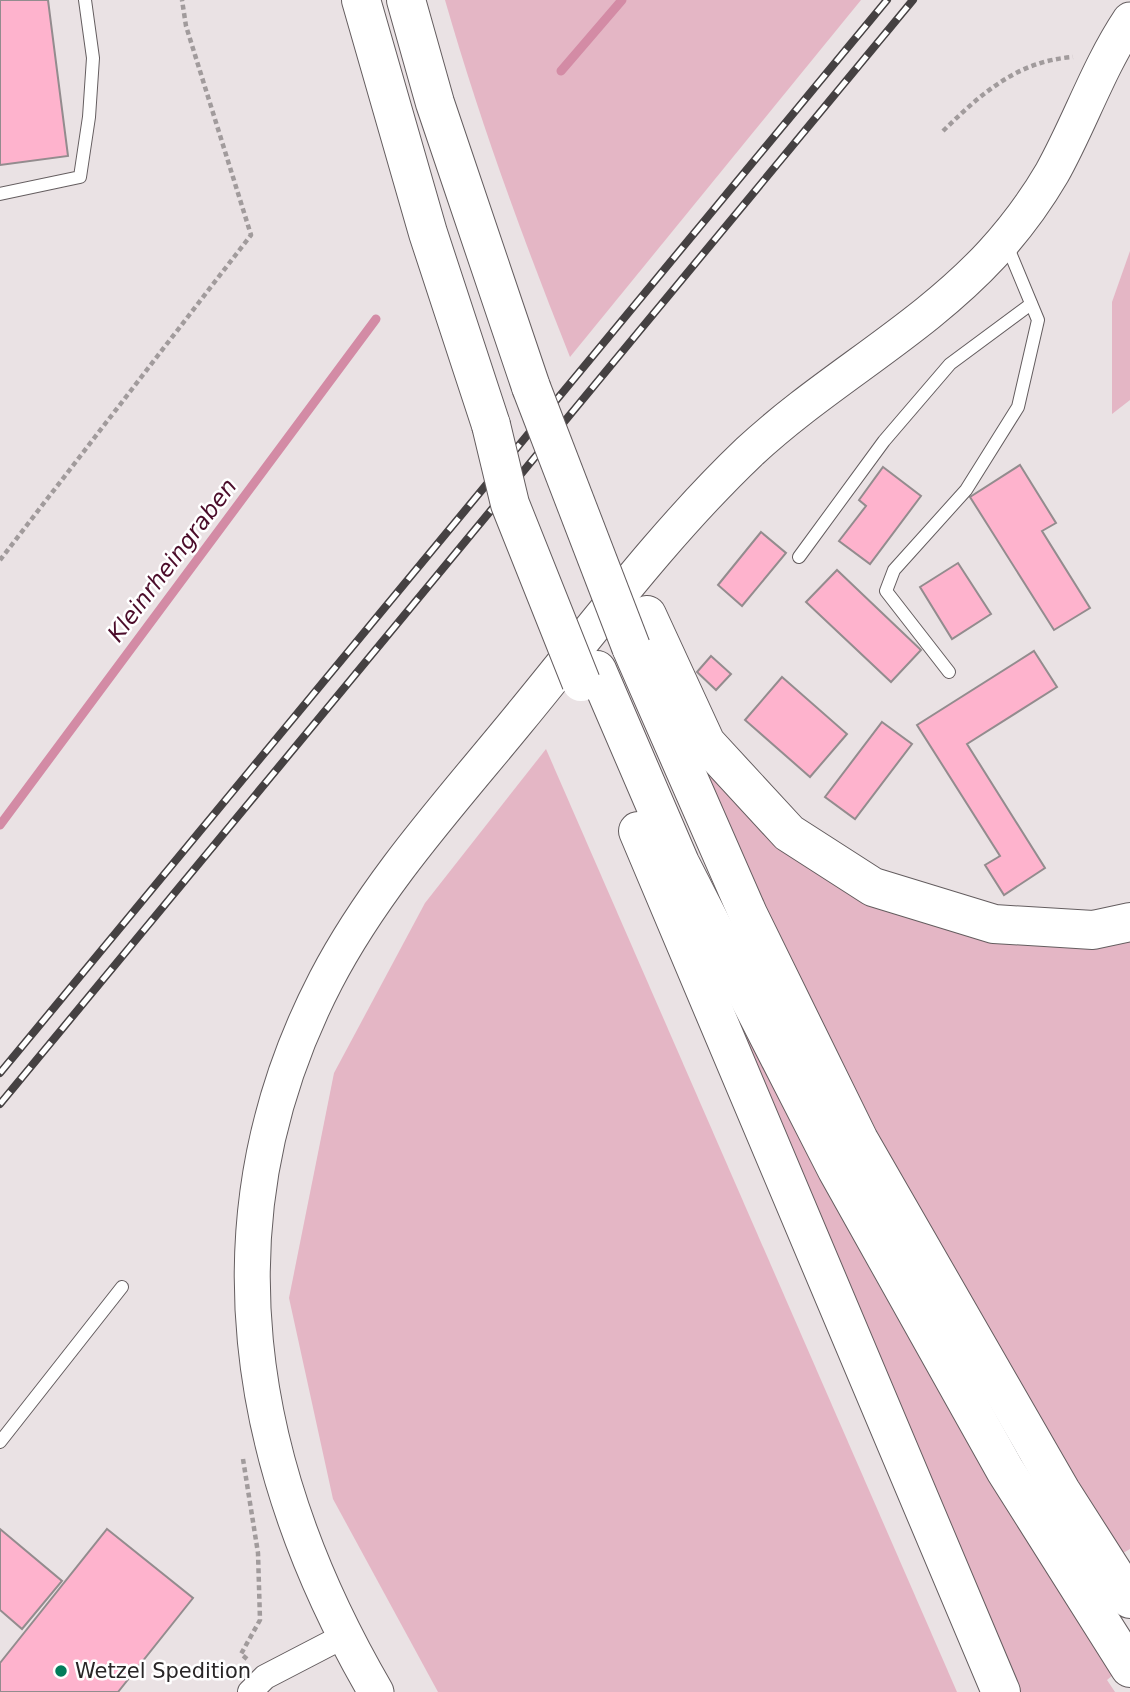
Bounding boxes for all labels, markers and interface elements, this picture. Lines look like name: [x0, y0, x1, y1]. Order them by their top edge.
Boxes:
water label: Kleinrheingraben: [102, 473, 242, 647]
place label: Wetzel Spedition: [75, 1659, 251, 1683]
marker: Wetzel Spedition: [53, 1663, 69, 1679]

